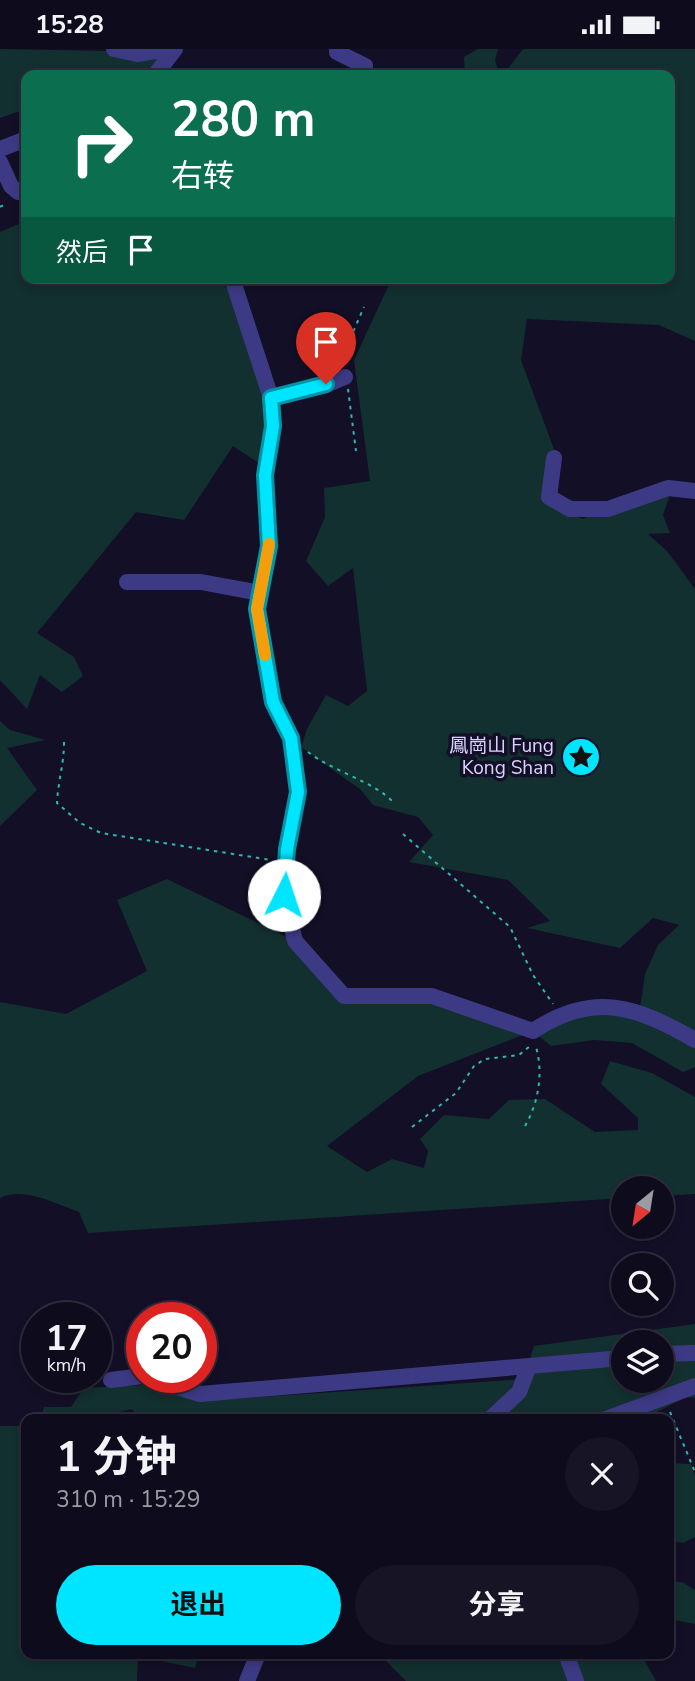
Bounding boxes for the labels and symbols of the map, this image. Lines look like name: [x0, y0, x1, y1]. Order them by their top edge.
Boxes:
pin: [296, 312, 356, 384]
place label: 鳳崗山 Fung Kong Shan: [449, 733, 554, 781]
place icon: 鳳崗山 Fung Kong Shan: [560, 736, 602, 778]
position arrow: [247, 858, 321, 932]
north arrow: [611, 1176, 674, 1239]
speed limit sign: 20: [126, 1302, 217, 1393]

